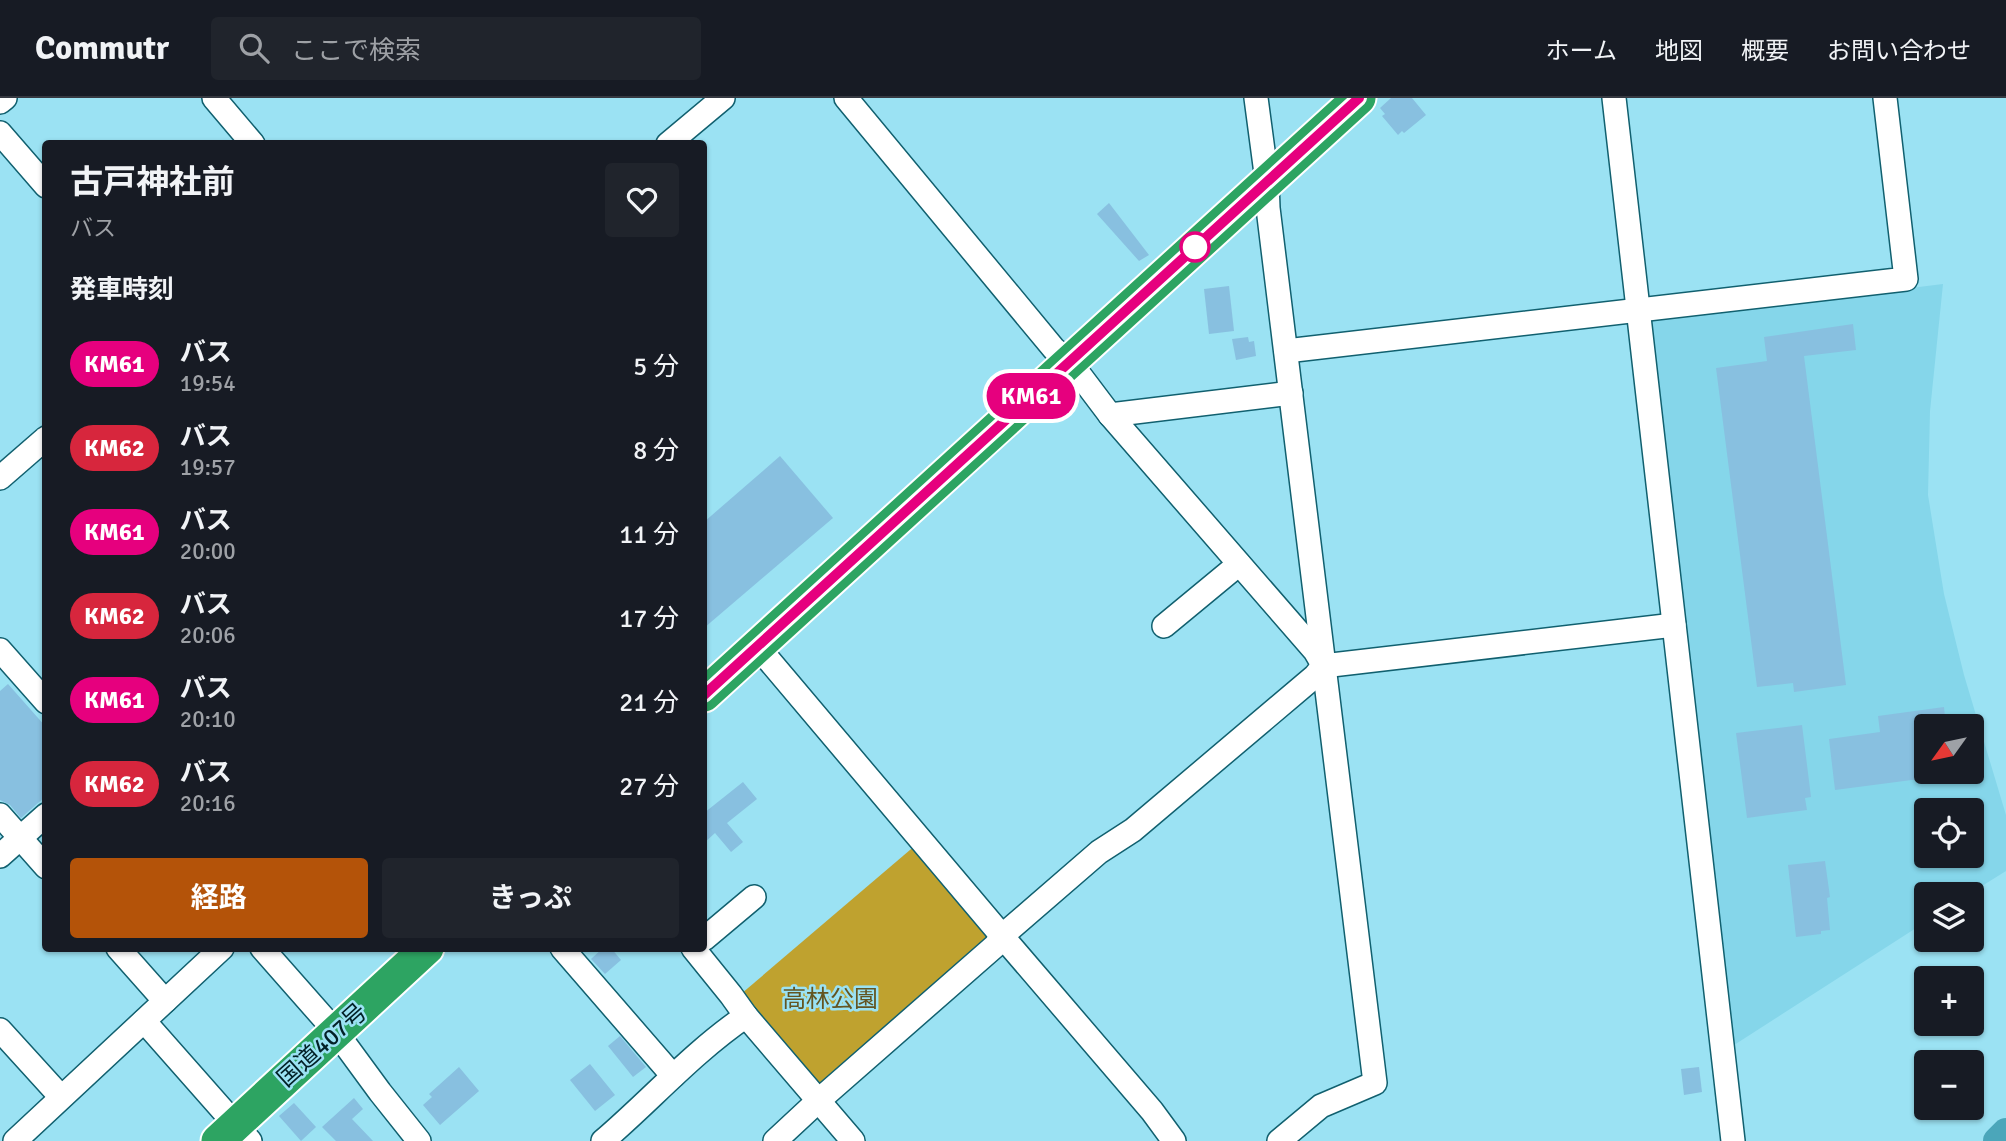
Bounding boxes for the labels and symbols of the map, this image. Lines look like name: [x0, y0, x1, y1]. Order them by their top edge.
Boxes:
unlabelled marker: [1180, 232, 1210, 262]
line badge: KM61: [982, 373, 1080, 419]
north arrow: [1914, 714, 1984, 784]
park label: 高林公園: [782, 984, 878, 1014]
street label: 国道407号: [271, 997, 373, 1093]

